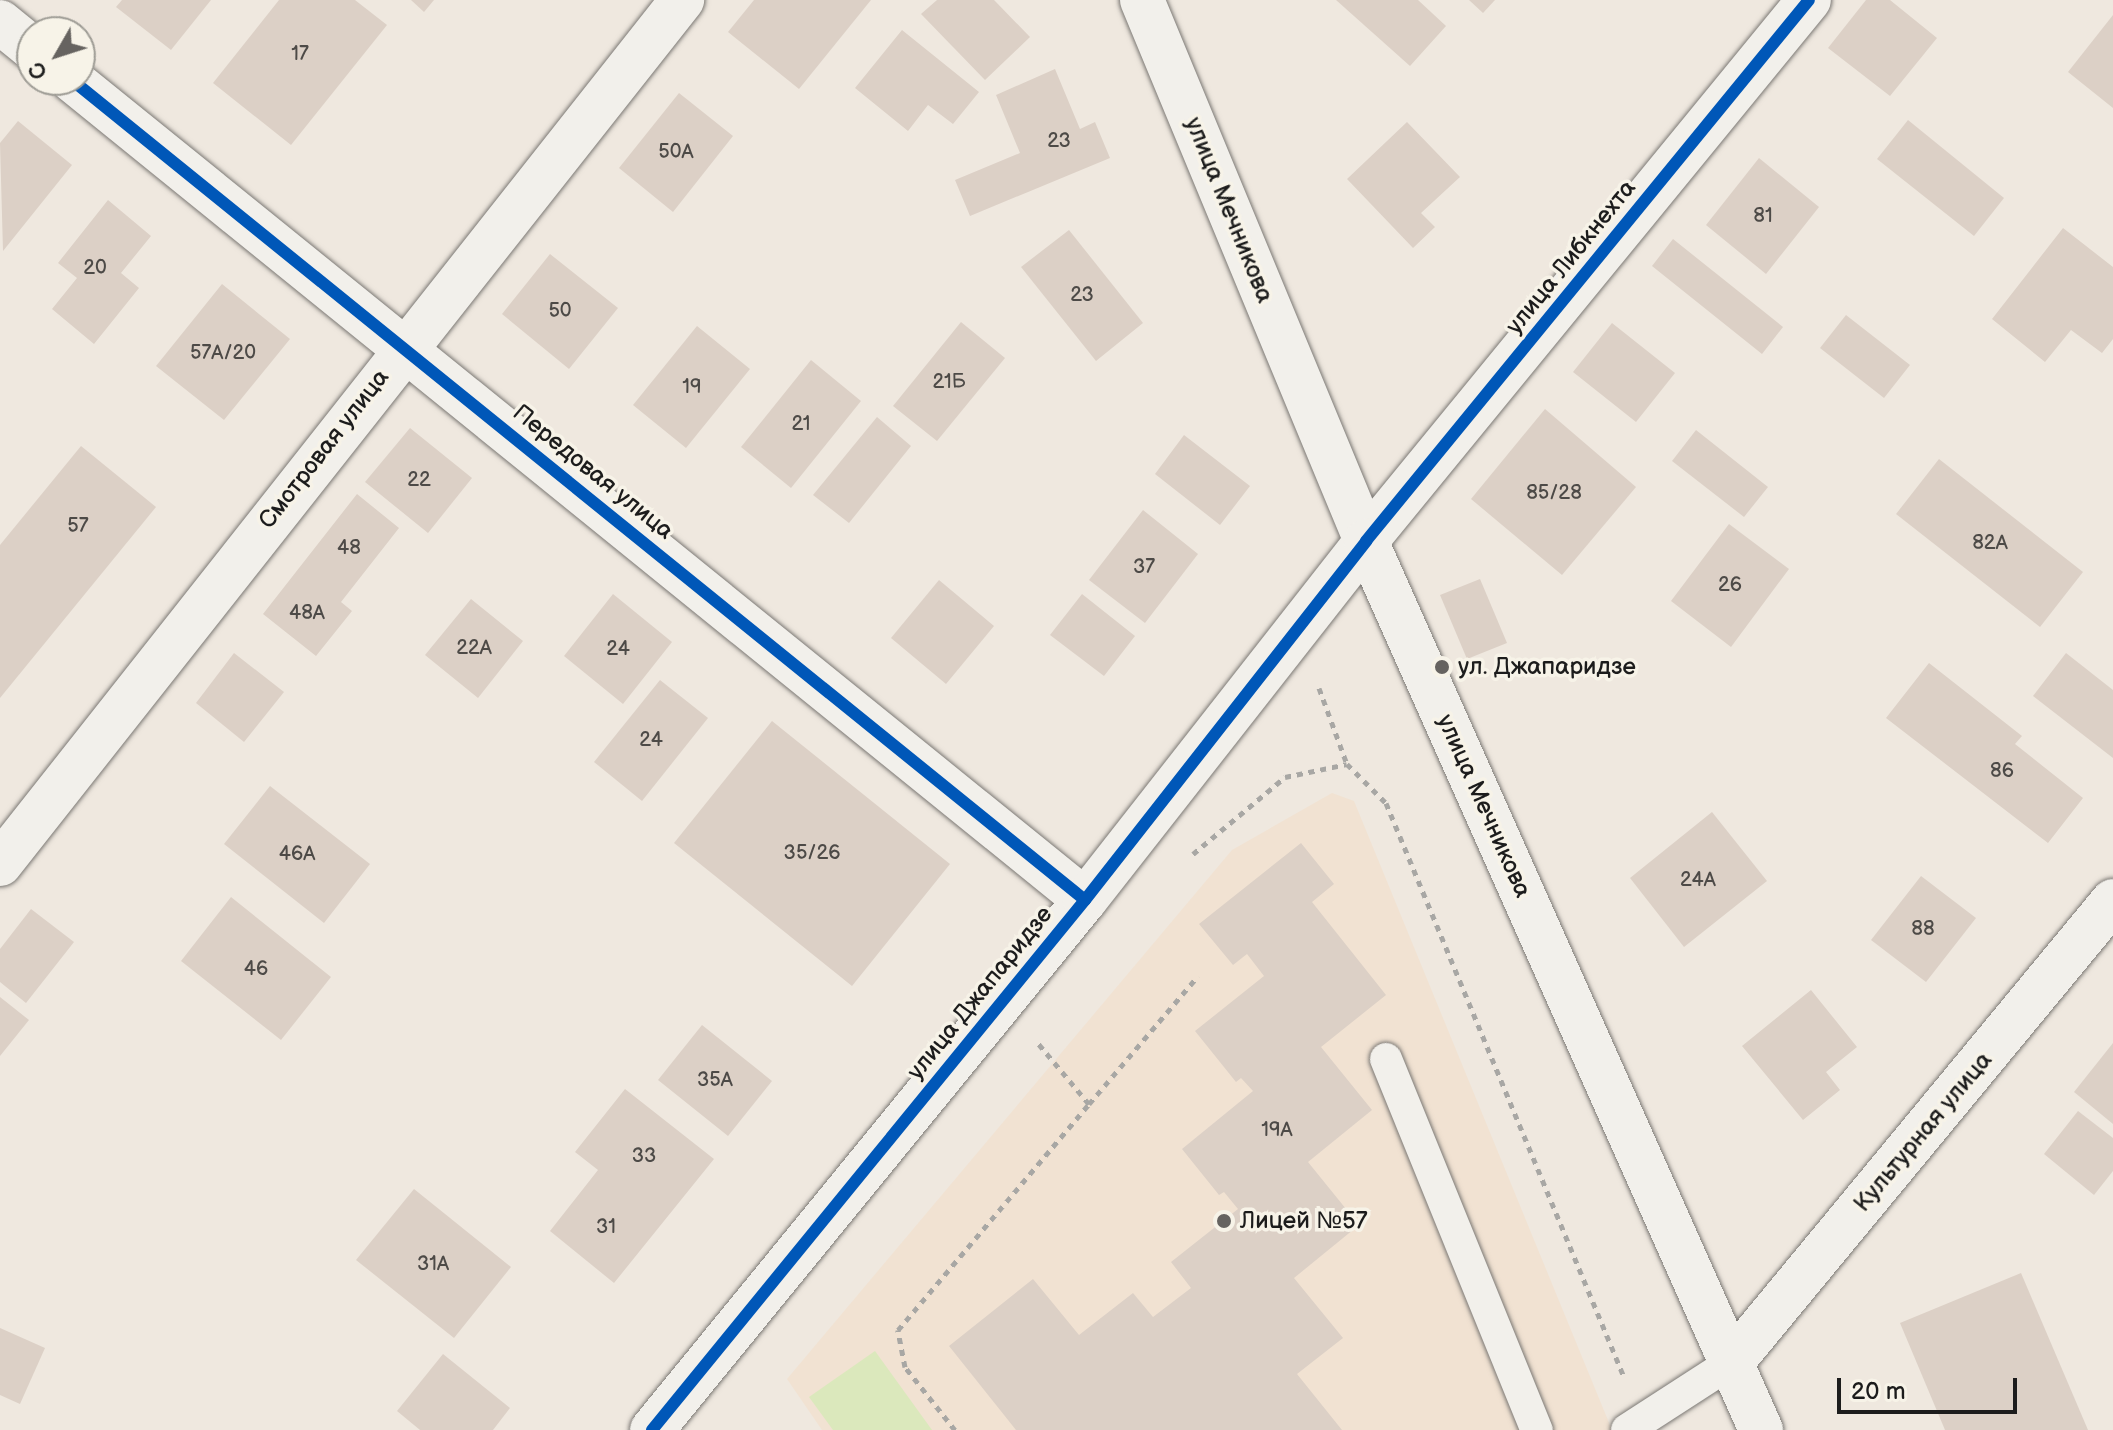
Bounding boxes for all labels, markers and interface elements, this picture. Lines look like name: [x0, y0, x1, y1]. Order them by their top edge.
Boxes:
north arrow: [16, 16, 96, 96]
house number: 17: [291, 42, 309, 66]
text: С: [23, 56, 54, 85]
street label: улица Мечникова: [1179, 113, 1279, 307]
house number: 23: [1047, 129, 1071, 153]
house number: 50А: [658, 140, 694, 164]
street label: улица Либкнехта: [1500, 174, 1642, 340]
house number: 81: [1753, 204, 1773, 228]
house number: 20: [83, 256, 107, 280]
house number: 23: [1070, 283, 1094, 307]
house number: 50: [548, 299, 572, 323]
house number: 57А/20: [190, 341, 256, 365]
street label: Смотровая улица: [253, 364, 395, 534]
house number: 21Б: [932, 370, 966, 394]
house number: 19: [682, 375, 702, 399]
street label: Передовая улица: [507, 398, 679, 546]
house number: 21: [791, 412, 811, 436]
house number: 22: [407, 468, 431, 492]
house number: 85/28: [1526, 481, 1582, 505]
house number: 57: [67, 514, 89, 538]
house number: 82А: [1972, 531, 2008, 555]
house number: 48: [337, 536, 361, 560]
house number: 37: [1133, 555, 1155, 579]
house number: 26: [1718, 573, 1742, 597]
house number: 48А: [289, 601, 325, 625]
house number: 22А: [456, 636, 492, 660]
house number: 24: [606, 637, 630, 661]
place label: ул. Джапаридзе: [1458, 653, 1636, 681]
marker: ул. Джапаридзе: [1433, 658, 1451, 676]
street label: улица Мечникова: [1431, 710, 1537, 902]
house number: 24: [639, 728, 663, 752]
house number: 86: [1990, 759, 2014, 783]
house number: 35/26: [784, 841, 840, 865]
house number: 46А: [279, 842, 315, 866]
house number: 24А: [1680, 868, 1716, 892]
street label: улица Джапаридзе: [901, 900, 1059, 1086]
house number: 88: [1911, 917, 1935, 941]
house number: 46: [244, 957, 268, 981]
street label: Культурная улица: [1848, 1046, 1998, 1218]
house number: 35А: [697, 1068, 733, 1092]
house number: 19А: [1261, 1118, 1293, 1142]
house number: 33: [632, 1144, 656, 1168]
place label: Лицей №57: [1240, 1207, 1368, 1235]
marker: Лицей №57: [1215, 1212, 1233, 1230]
house number: 31: [596, 1215, 616, 1239]
house number: 31А: [417, 1252, 449, 1276]
scale bar: [1841, 1362, 2021, 1412]
text: 20 m: [1851, 1377, 1906, 1406]

